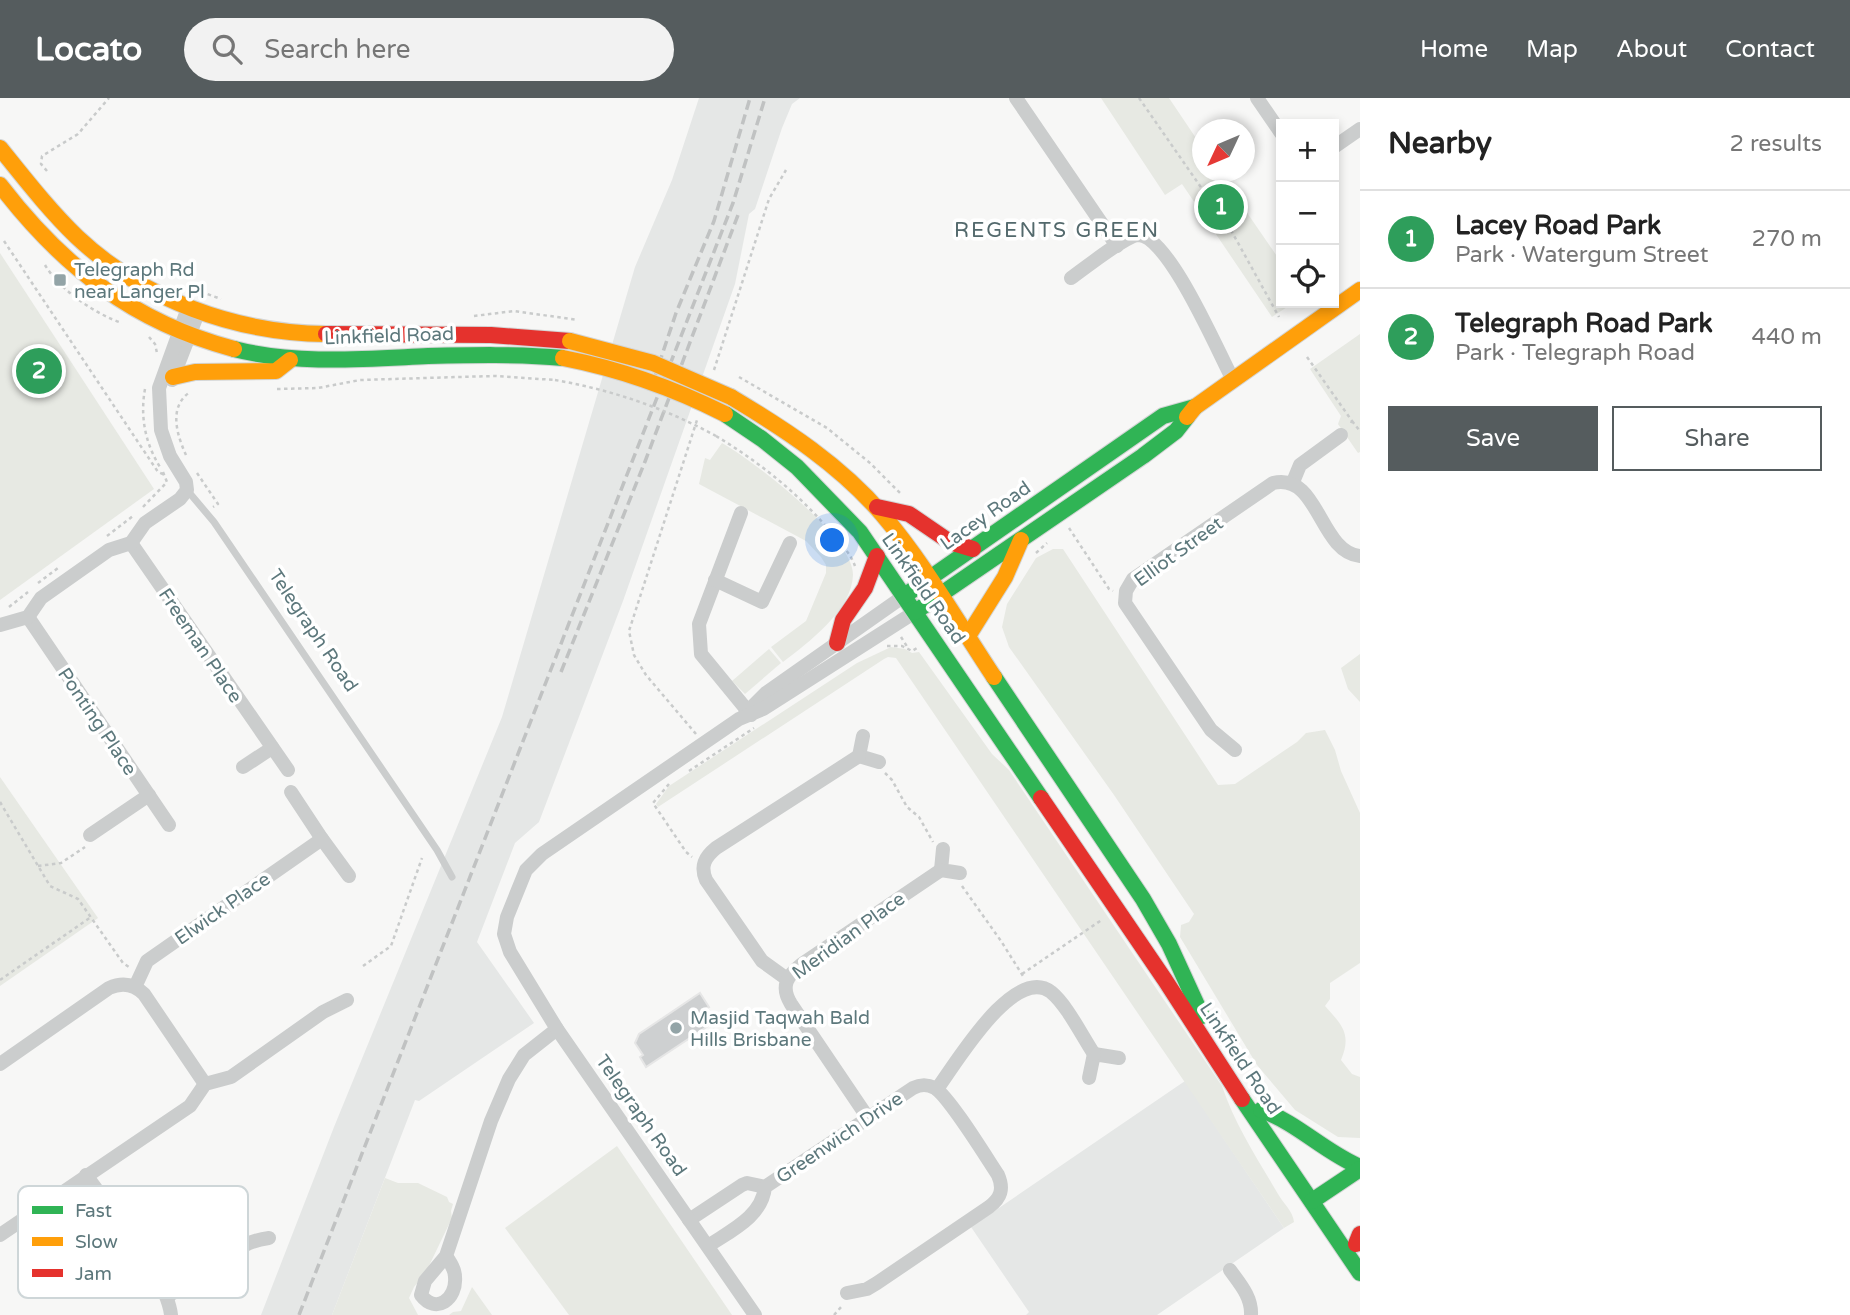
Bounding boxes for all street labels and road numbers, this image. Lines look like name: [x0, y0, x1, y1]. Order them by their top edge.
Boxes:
street label: Linkfield Road: [324, 323, 454, 349]
street label: Lacey Road: [936, 477, 1035, 555]
street label: Elliot Street: [1130, 512, 1227, 591]
street label: Linkfield Road: [877, 529, 969, 648]
street label: Telegraph Road: [264, 565, 362, 696]
street label: Freeman Place: [154, 584, 246, 707]
street label: Ponting Place: [53, 664, 141, 779]
street label: Elwick Place: [171, 868, 274, 950]
street label: Meridian Place: [788, 888, 909, 984]
street label: Linkfield Road: [1195, 999, 1286, 1119]
street label: Telegraph Road: [591, 1051, 691, 1180]
street label: Greenwich Drive: [772, 1087, 907, 1188]

